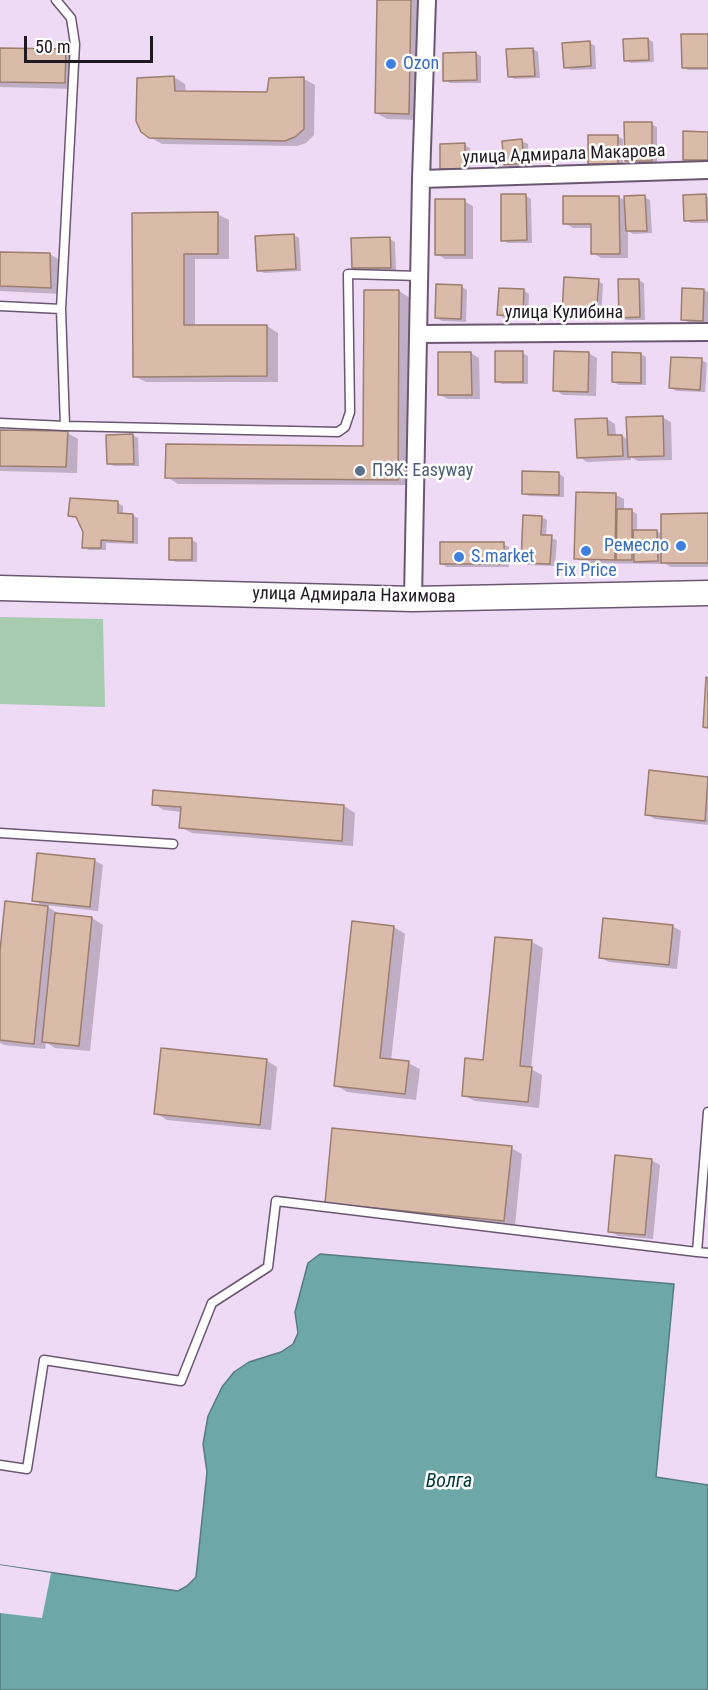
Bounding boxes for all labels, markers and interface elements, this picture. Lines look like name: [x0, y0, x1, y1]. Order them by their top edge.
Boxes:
scale bar: [27, 24, 156, 62]
text: 50 m: [35, 36, 70, 57]
place label: Ozon: [403, 53, 439, 75]
marker: Ozon: [384, 57, 398, 71]
street label: улица Адмирала Макарова: [462, 141, 666, 169]
street label: улица Кулибина: [505, 302, 623, 324]
place label: ПЭК: Easyway: [372, 460, 473, 482]
marker: ПЭК: Easyway: [353, 464, 367, 478]
place label: Ремесло: [604, 535, 669, 557]
marker: Ремесло: [674, 539, 688, 553]
marker: Fix Price: [579, 544, 593, 558]
place label: S.market: [471, 546, 534, 568]
marker: S.market: [452, 550, 466, 564]
place label: Fix Price: [555, 560, 617, 582]
street label: улица Адмирала Нахимова: [252, 583, 456, 609]
water label: Волга: [426, 1470, 472, 1494]

